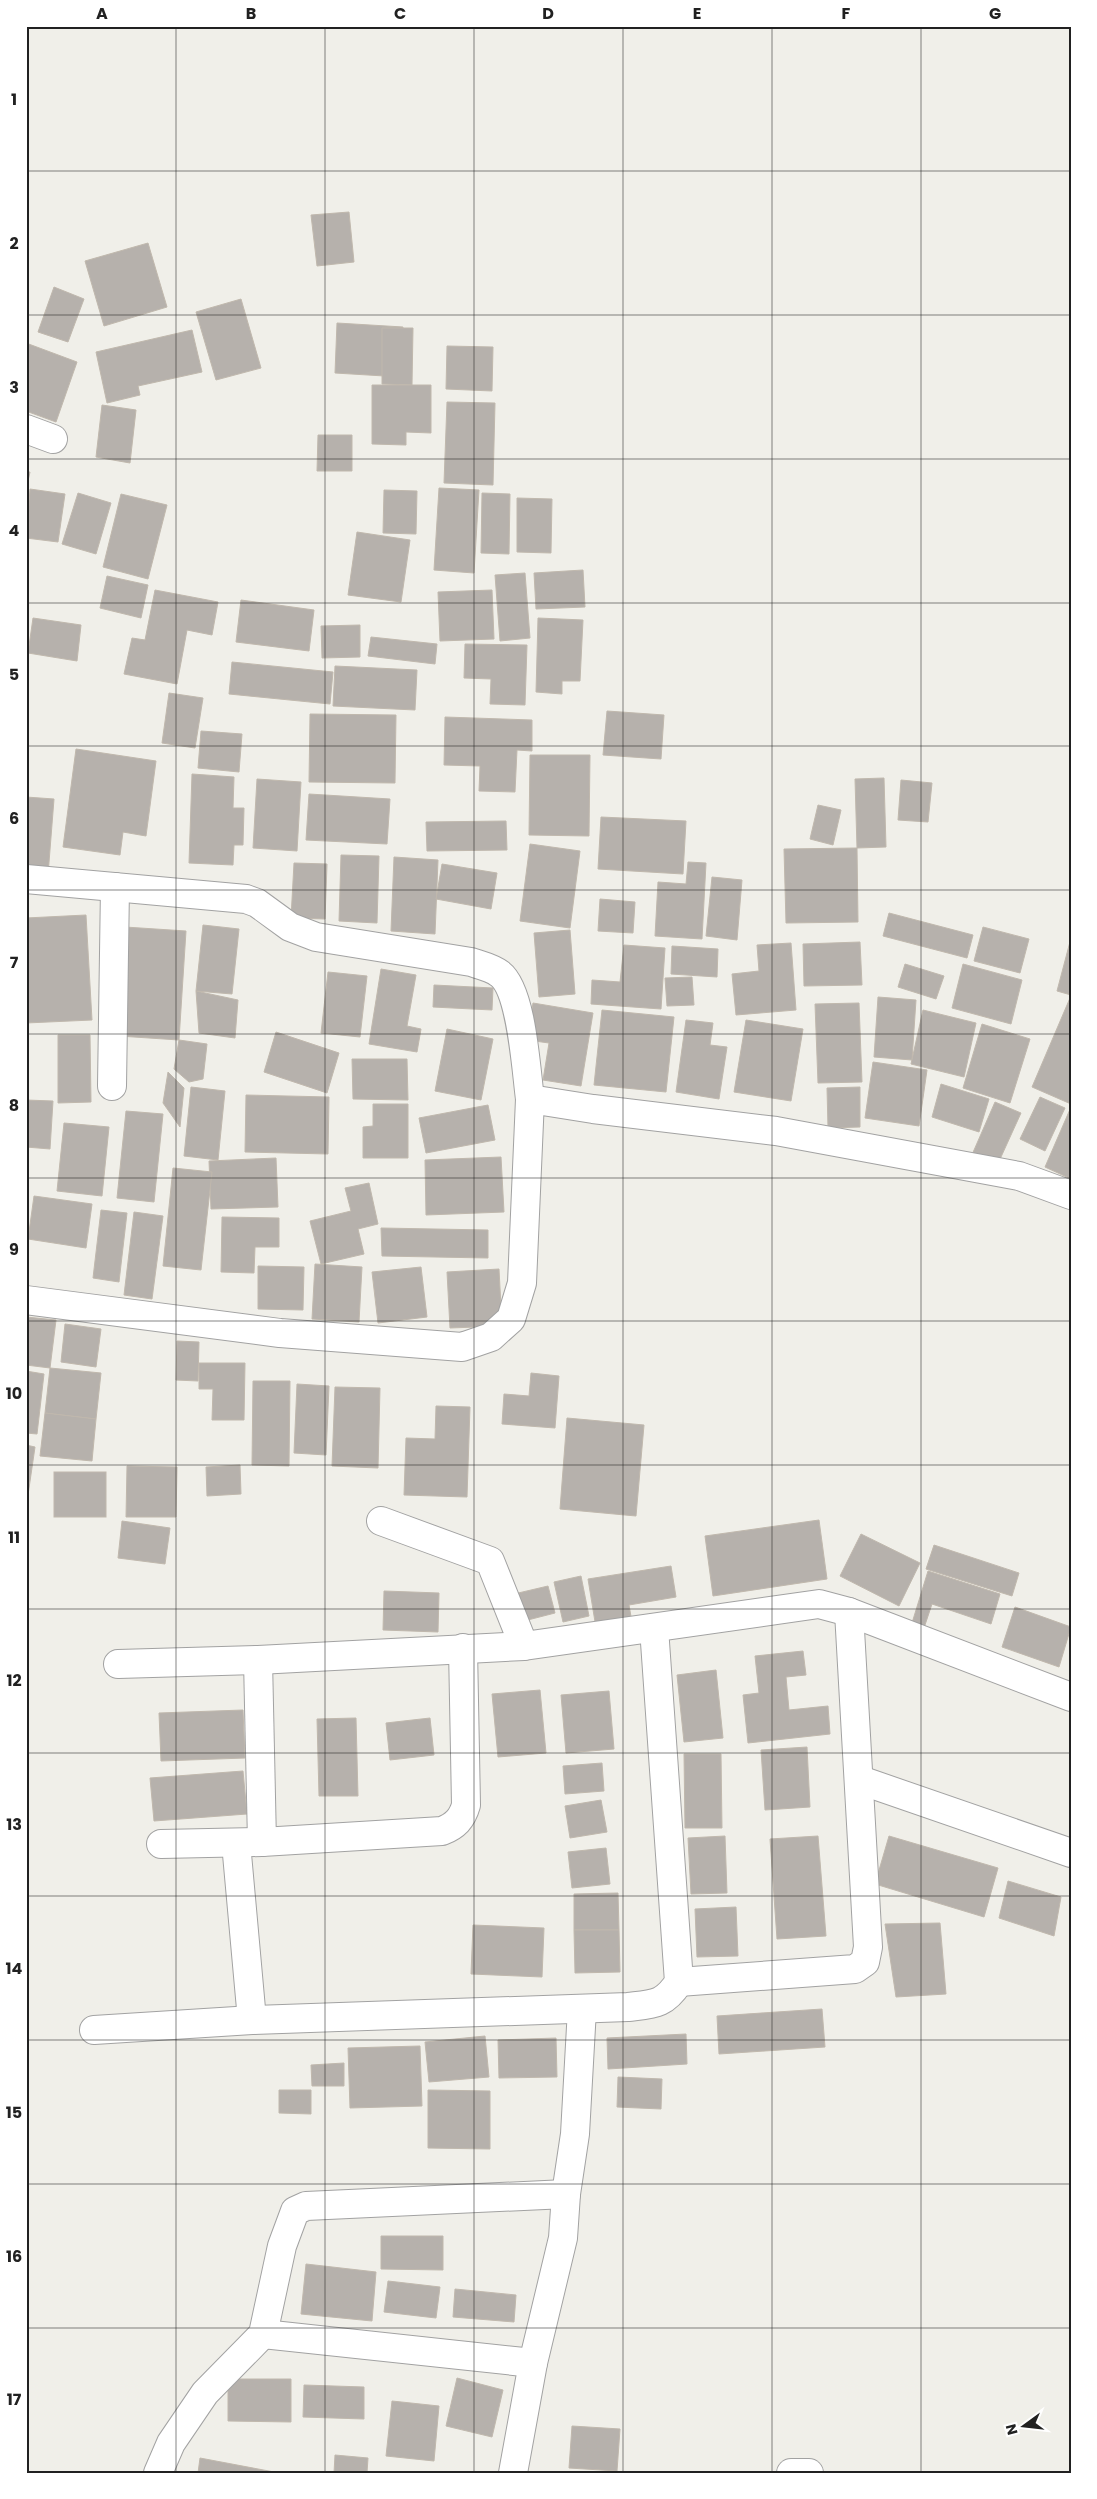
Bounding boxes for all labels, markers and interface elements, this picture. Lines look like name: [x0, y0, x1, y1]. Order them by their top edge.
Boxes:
text: A: [96, 2, 108, 25]
text: B: [246, 2, 256, 25]
text: C: [394, 2, 406, 25]
text: D: [542, 2, 554, 25]
text: E: [693, 2, 701, 25]
text: F: [842, 2, 851, 25]
text: G: [989, 2, 1001, 25]
text: 1: [11, 88, 17, 111]
text: 2: [9, 232, 19, 255]
text: 3: [9, 376, 19, 399]
text: 4: [9, 519, 20, 542]
text: 5: [9, 663, 19, 686]
text: 6: [9, 807, 19, 830]
text: 7: [10, 951, 19, 974]
text: 8: [9, 1094, 19, 1117]
text: 9: [9, 1238, 19, 1261]
text: 10: [6, 1382, 22, 1405]
text: 11: [8, 1526, 20, 1549]
text: 12: [6, 1669, 22, 1692]
text: 13: [6, 1813, 22, 1836]
text: 14: [6, 1957, 23, 1980]
text: 15: [6, 2101, 22, 2124]
text: 16: [6, 2245, 22, 2268]
text: 17: [7, 2388, 22, 2411]
north arrow: [1000, 2402, 1050, 2452]
text: N: [1000, 2422, 1022, 2437]

